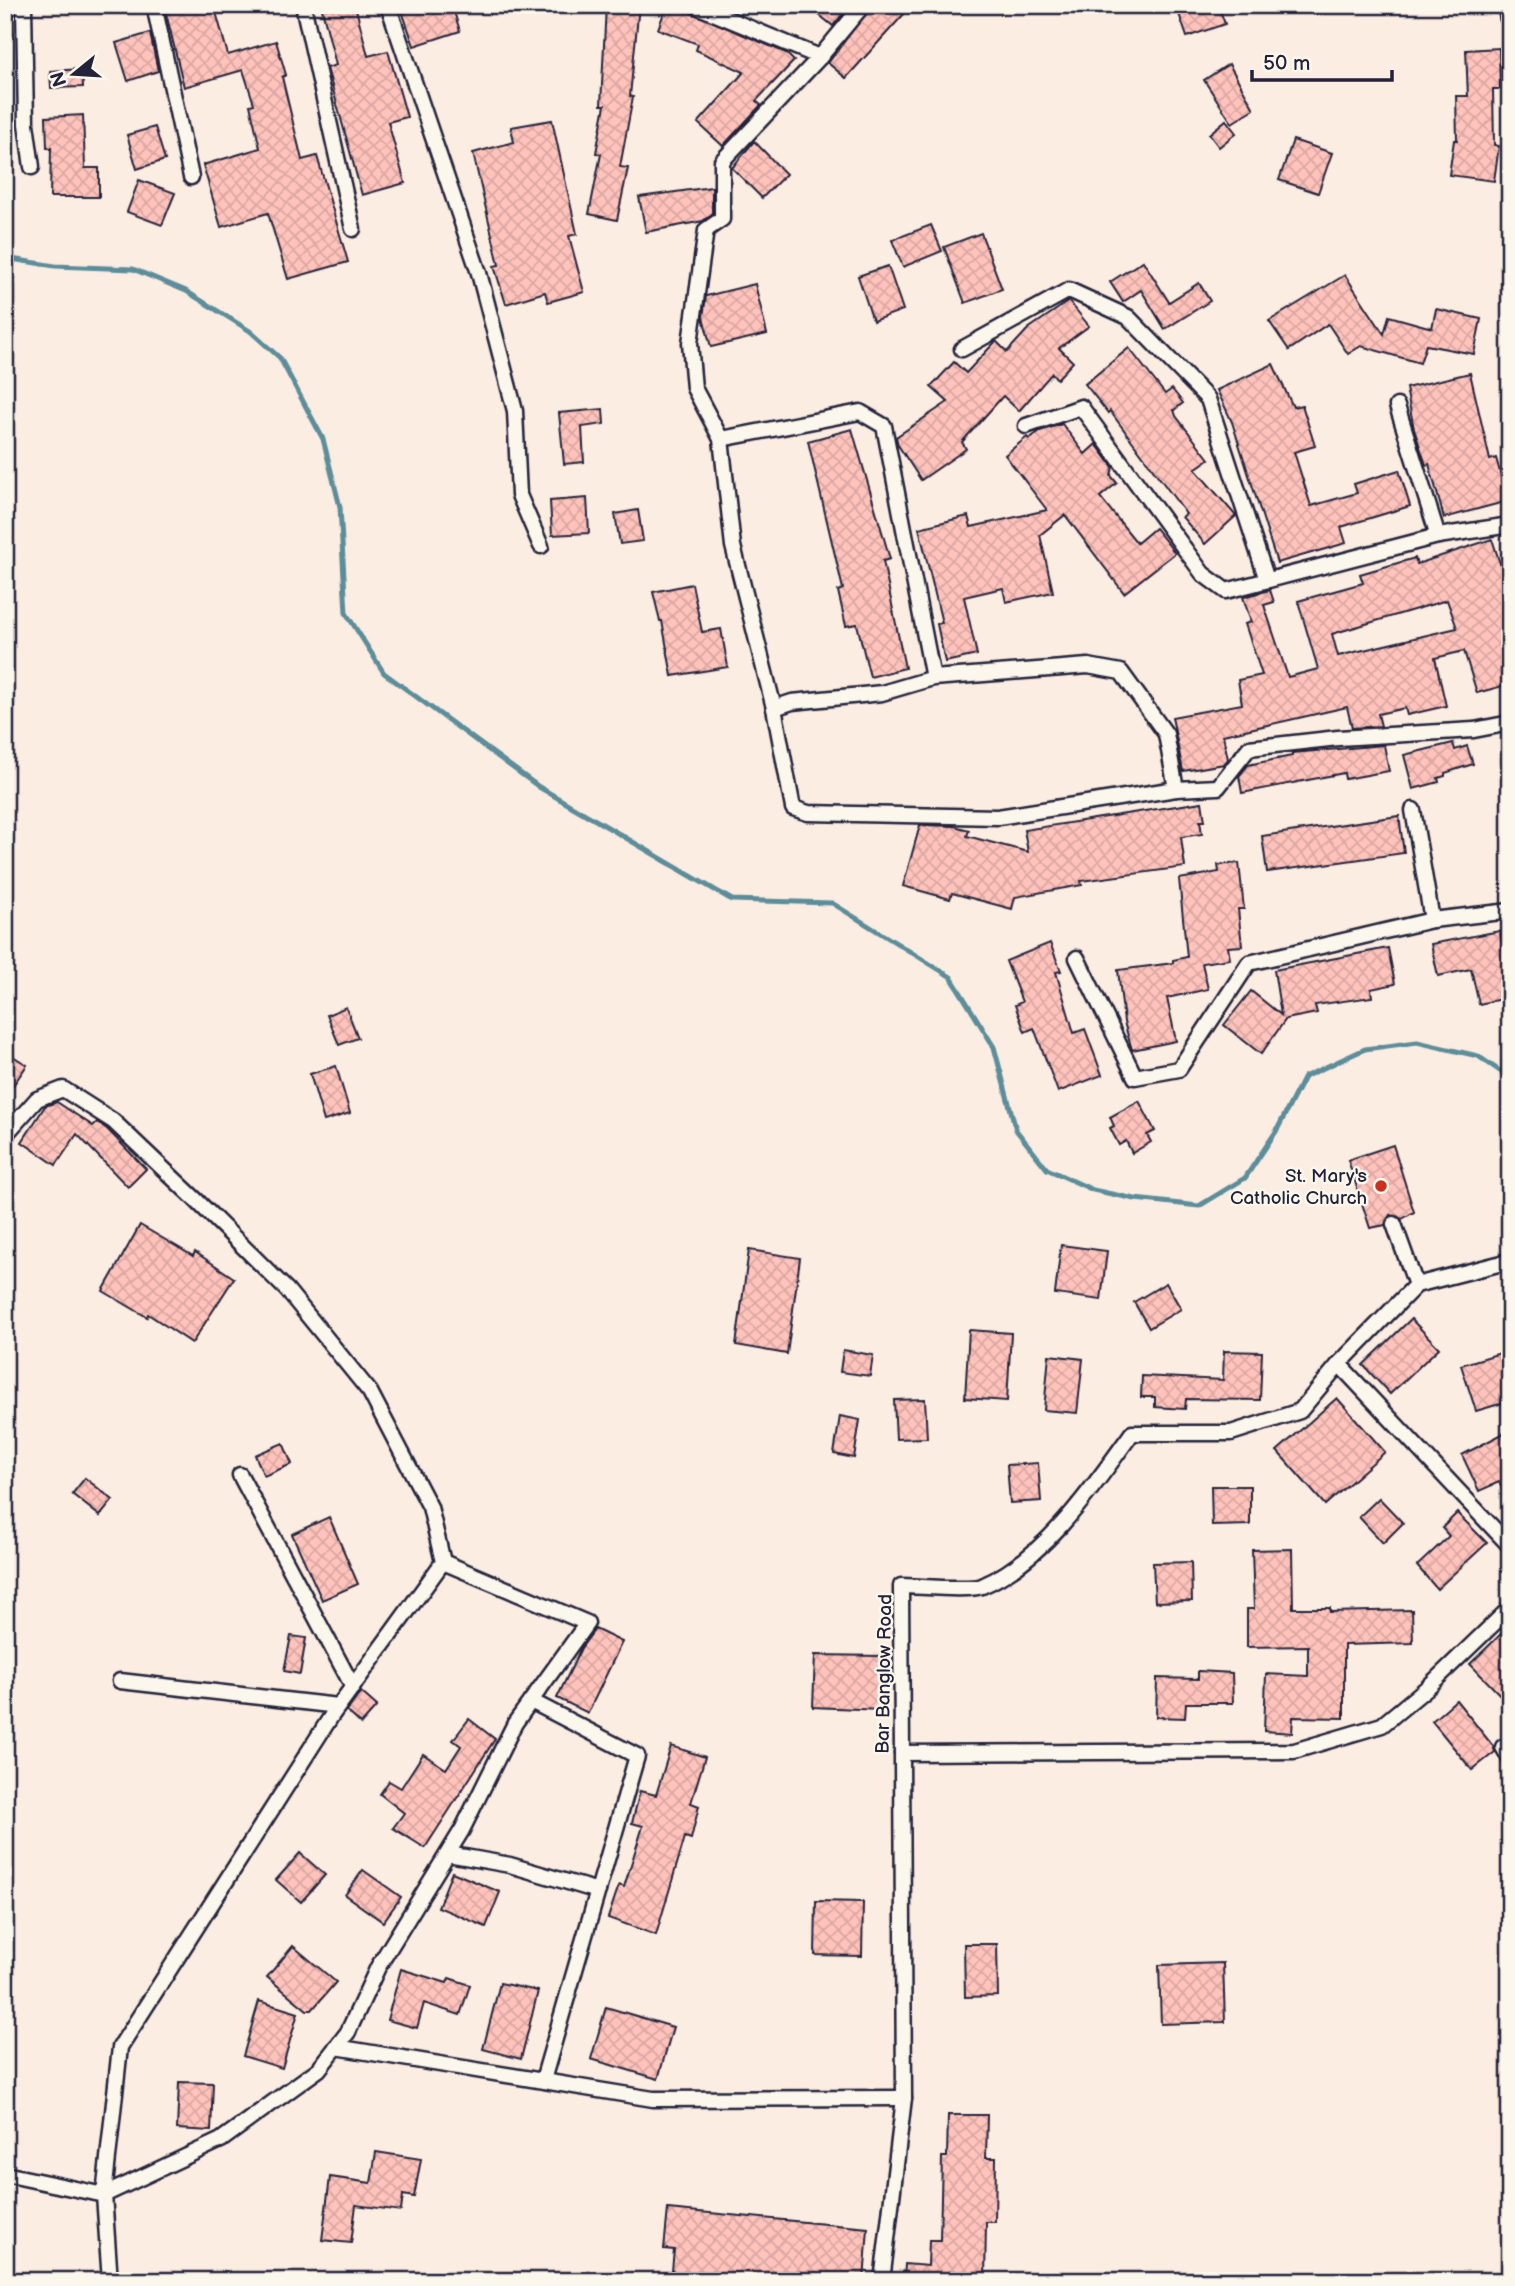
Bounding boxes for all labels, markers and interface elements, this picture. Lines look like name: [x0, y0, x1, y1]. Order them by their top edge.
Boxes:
north arrow: [38, 38, 108, 108]
scale bar: [1252, 38, 1392, 82]
text: 50 m: [1263, 51, 1310, 76]
text: N: [46, 68, 72, 89]
place label: St. Mary's Catholic Church: [1230, 1165, 1367, 1210]
marker: St. Mary's Catholic Church: [1373, 1178, 1389, 1194]
street label: Bar Banglow Road: [872, 1594, 897, 1754]

